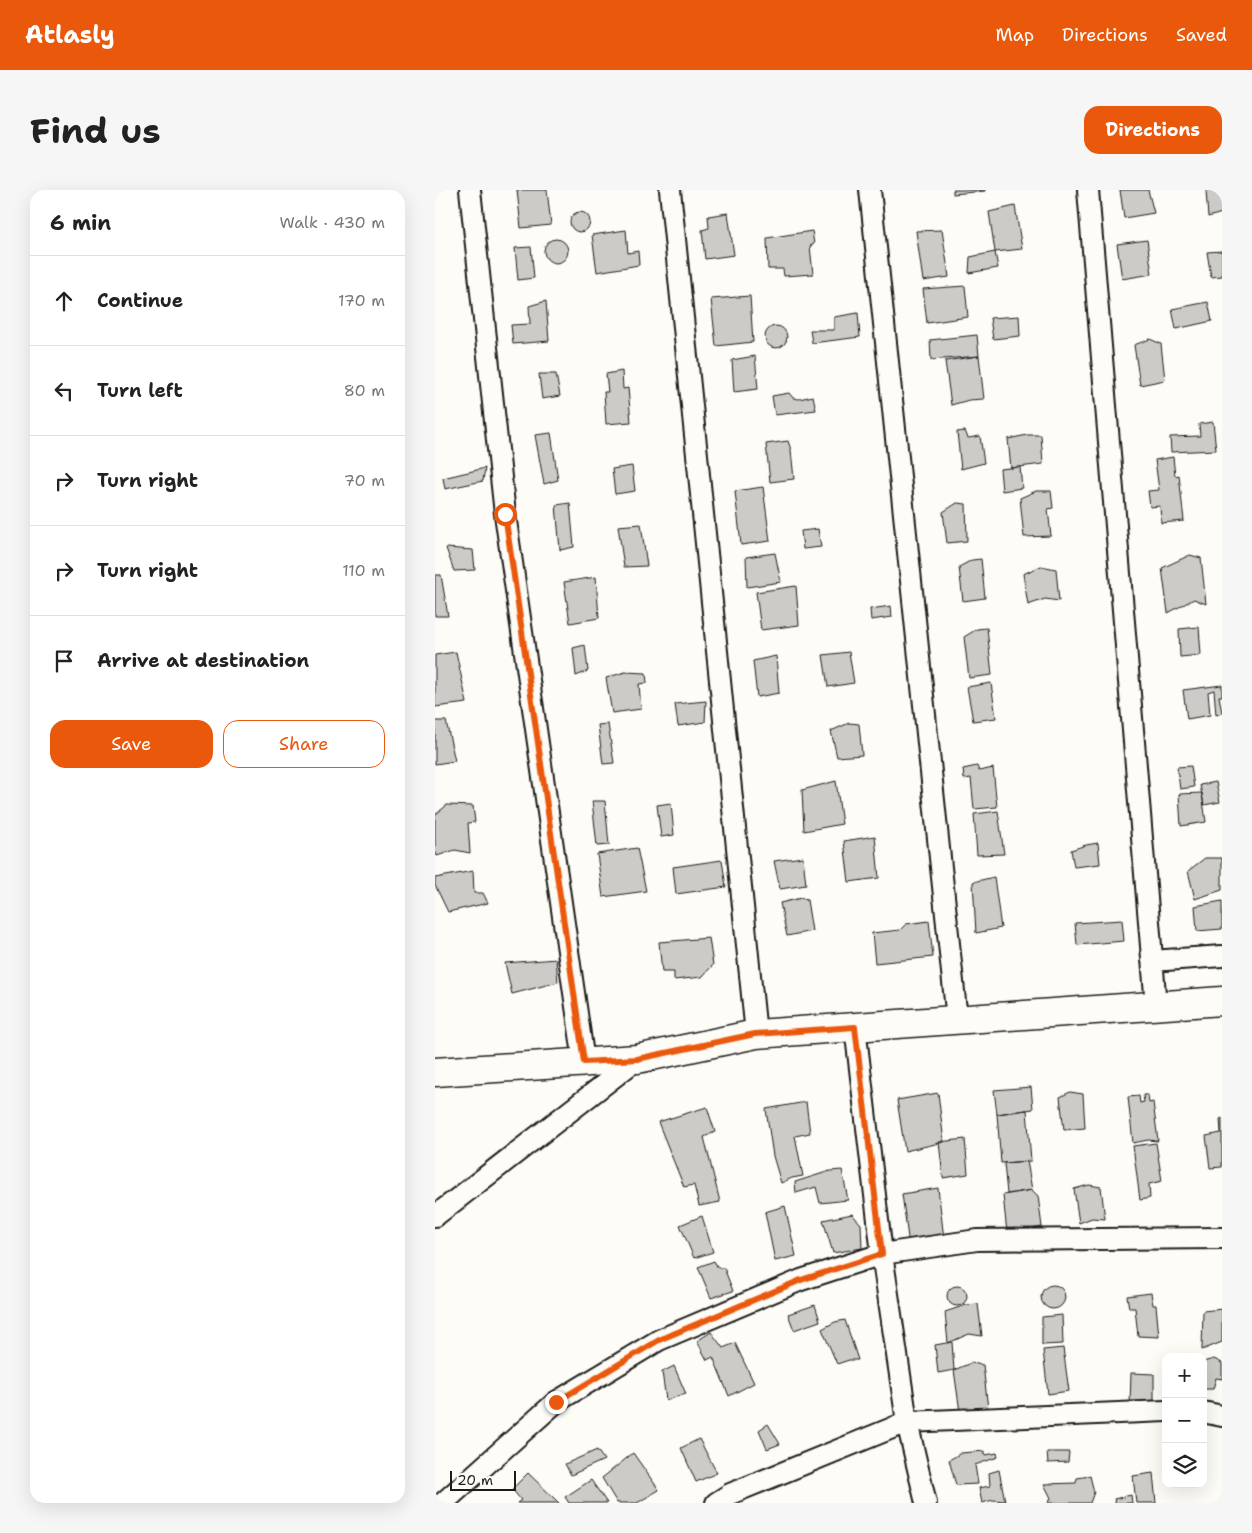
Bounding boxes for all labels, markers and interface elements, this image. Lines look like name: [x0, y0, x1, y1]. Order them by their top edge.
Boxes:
text: Atlasly: [25, 19, 115, 51]
text: Map: [996, 23, 1034, 47]
text: Directions: [1062, 23, 1148, 47]
text: Saved: [1176, 23, 1227, 47]
button: Directions: [1084, 106, 1222, 154]
text: Find us: [30, 107, 161, 154]
text: 6 min: [50, 209, 111, 237]
text: Walk · 430 m: [279, 212, 385, 233]
icon: ahead: [50, 287, 78, 315]
text: Continue: [97, 288, 183, 313]
text: 170 m: [338, 290, 385, 311]
icon: left: [50, 377, 78, 405]
text: Turn left: [97, 378, 183, 403]
text: 80 m: [344, 380, 385, 401]
icon: right: [50, 467, 78, 495]
text: Turn right: [97, 468, 198, 493]
text: 70 m: [344, 470, 385, 491]
route start: [494, 503, 517, 526]
icon: right: [50, 557, 78, 585]
text: Turn right: [97, 558, 198, 583]
text: 110 m: [342, 560, 385, 581]
icon: arrive: [50, 647, 78, 675]
text: Arrive at destination: [97, 648, 309, 673]
button: Save: [50, 720, 213, 768]
button: Share: [223, 720, 385, 768]
map controls: [1162, 1353, 1207, 1488]
button: +: [1162, 1353, 1207, 1398]
route end: [545, 1391, 568, 1414]
button: −: [1162, 1398, 1207, 1443]
button: layers: [1162, 1443, 1207, 1488]
scale bar: [450, 1468, 516, 1491]
text: 20 m: [457, 1471, 493, 1489]

